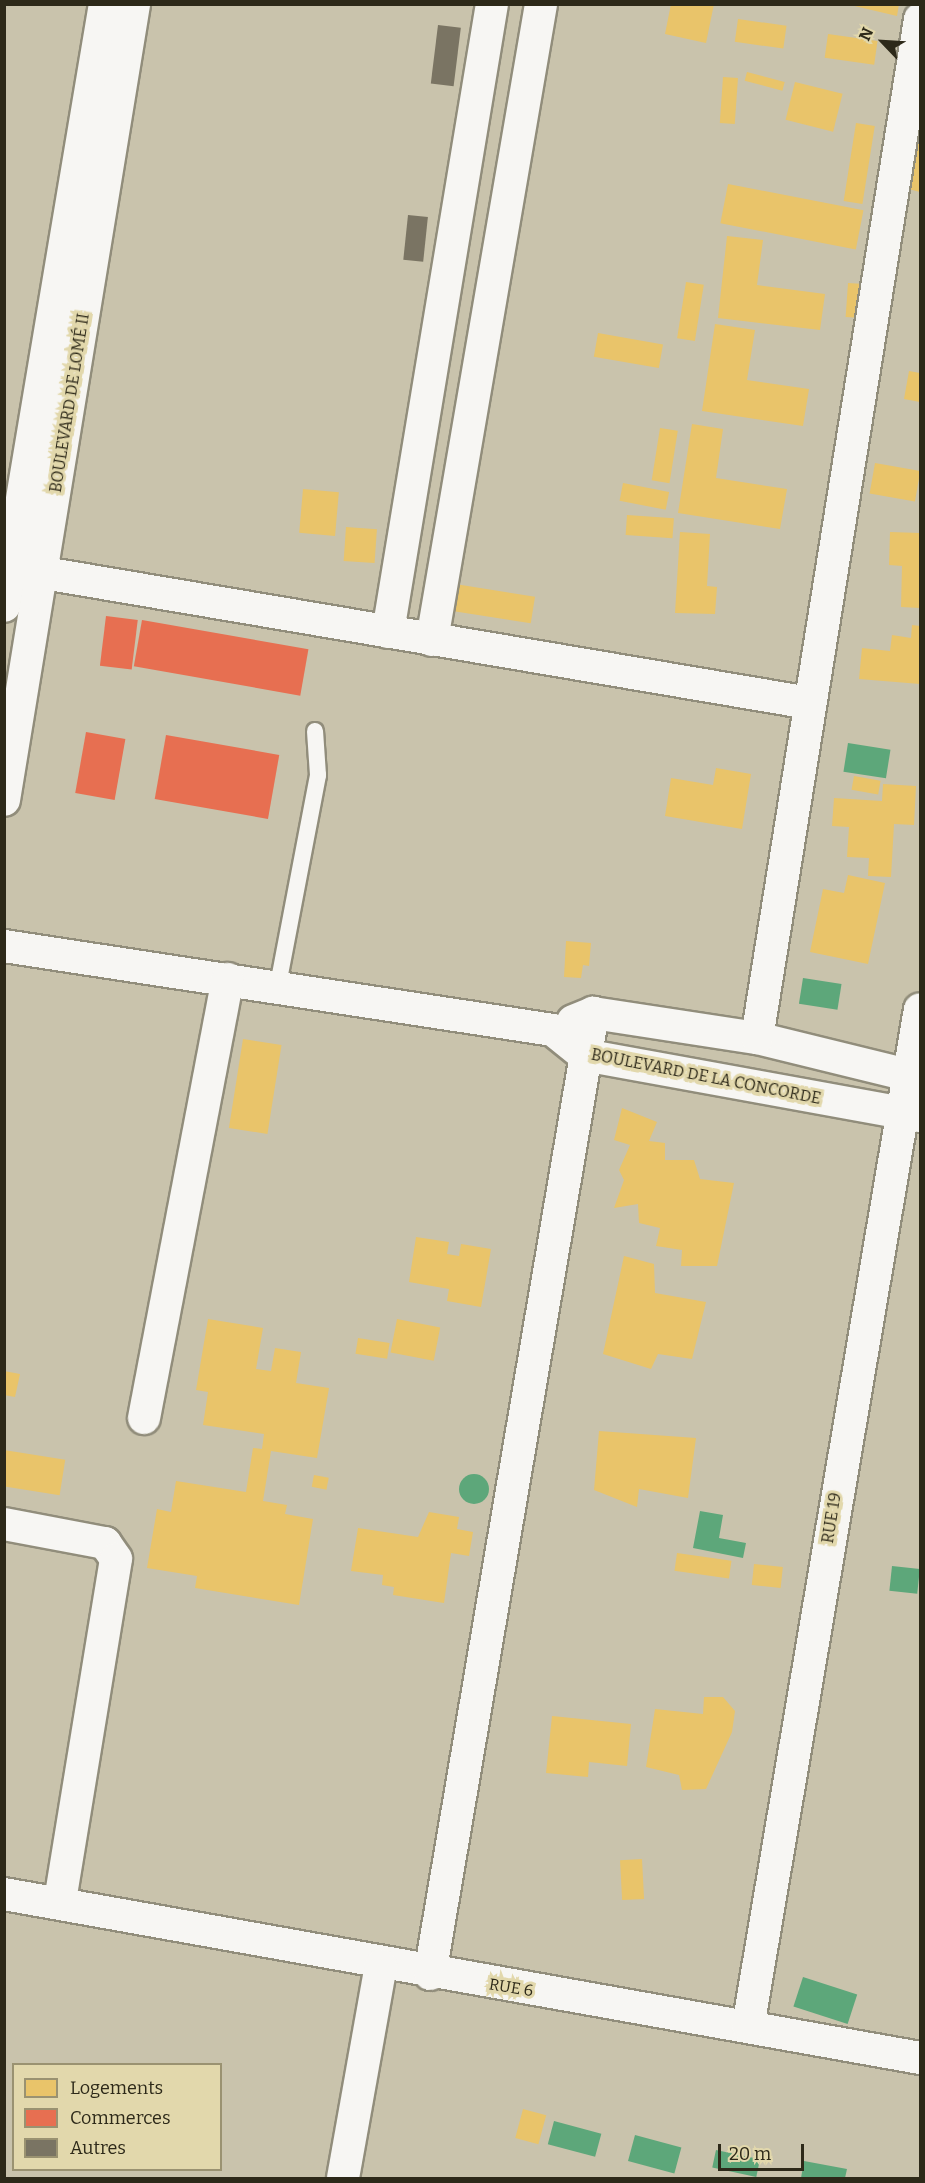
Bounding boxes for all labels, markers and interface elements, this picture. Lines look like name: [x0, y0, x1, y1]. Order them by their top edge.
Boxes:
north arrow: [853, 12, 913, 72]
text: N: [855, 25, 877, 44]
street label: BOULEVARD DE LOMÉ II: [46, 312, 94, 494]
street label: BOULEVARD DE LA CONCORDE: [589, 1045, 823, 1109]
street label: RUE 19: [819, 1491, 845, 1545]
street label: RUE 6: [487, 1975, 535, 2001]
legend: [12, 2063, 222, 2171]
text: Logements: [70, 2077, 163, 2099]
text: Commerces: [70, 2107, 171, 2129]
scale bar: [721, 2132, 806, 2170]
text: Autres: [70, 2137, 126, 2159]
text: 20 m: [729, 2143, 771, 2165]

